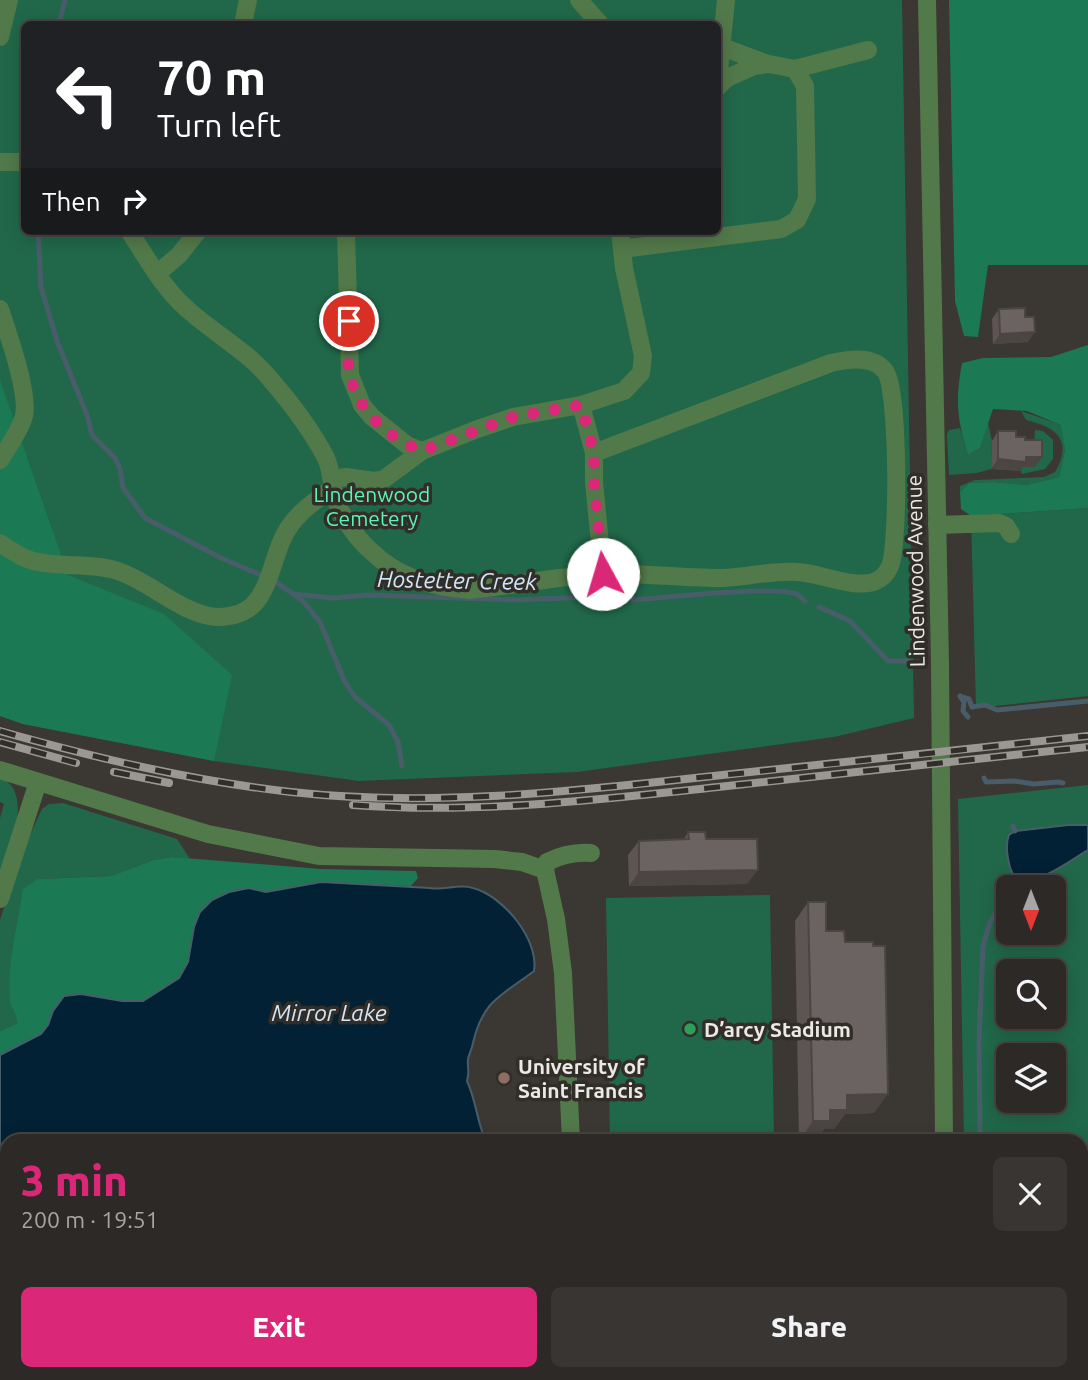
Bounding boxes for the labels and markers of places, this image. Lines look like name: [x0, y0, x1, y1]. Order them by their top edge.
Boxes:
pin: [319, 291, 379, 351]
place label: D’arcy Stadium: [704, 1017, 851, 1041]
marker: D’arcy Stadium: [682, 1021, 698, 1037]
place label: University of Saint Francis: [518, 1054, 645, 1102]
marker: University of Saint Francis: [496, 1070, 512, 1086]

